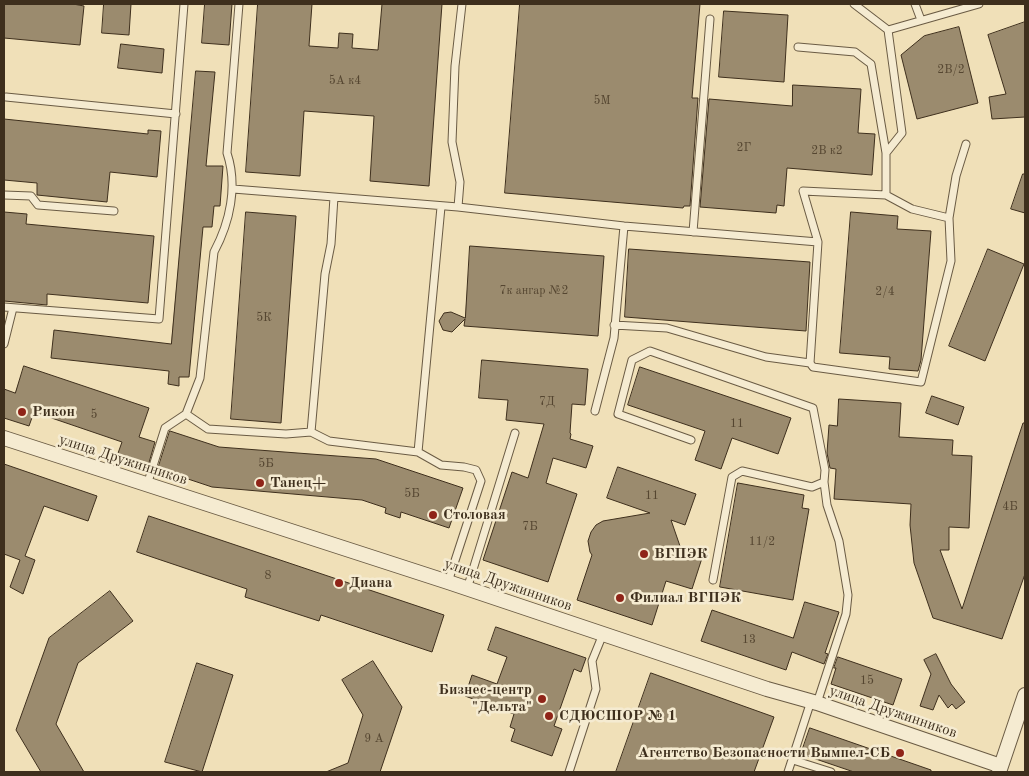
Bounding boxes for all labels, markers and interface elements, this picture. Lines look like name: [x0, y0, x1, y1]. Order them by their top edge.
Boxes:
house number: 2В/2: [937, 63, 965, 77]
house number: 5А к4: [329, 74, 361, 88]
house number: 5М: [593, 94, 611, 108]
house number: 2Г: [737, 141, 751, 155]
house number: 2В к2: [811, 144, 843, 158]
house number: 7к ангар №2: [500, 284, 568, 298]
house number: 2/4: [875, 285, 895, 299]
house number: 5К: [256, 311, 272, 325]
house number: 7Д: [539, 395, 555, 409]
place label: Рикон: [32, 403, 75, 421]
marker: Рикон: [16, 406, 28, 418]
house number: 5: [91, 408, 97, 422]
house number: 11: [730, 417, 744, 431]
street label: улица Дружинников: [56, 431, 190, 489]
house number: 5Б: [258, 457, 274, 471]
place label: Танец+: [270, 474, 326, 492]
marker: Танец+: [254, 477, 266, 489]
house number: 5Б: [404, 487, 420, 501]
house number: 11: [645, 489, 659, 503]
house number: 4Б: [1002, 500, 1018, 514]
place label: Столовая: [443, 506, 506, 524]
marker: Столовая: [427, 509, 439, 521]
house number: 7Б: [522, 520, 538, 534]
house number: 11/2: [749, 535, 775, 549]
place label: ВГПЭК: [654, 545, 708, 563]
marker: ВГПЭК: [638, 548, 650, 560]
street label: улица Дружинников: [442, 555, 574, 615]
house number: 8: [265, 569, 271, 583]
place label: Диана: [349, 574, 392, 592]
marker: Диана: [333, 577, 345, 589]
place label: Филиал ВГПЭК: [630, 589, 741, 607]
marker: Филиал ВГПЭК: [614, 592, 626, 604]
house number: 13: [742, 633, 756, 647]
house number: 15: [860, 674, 874, 688]
place label: Бизнес-центр "Дельта": [438, 681, 532, 716]
street label: улица Дружинников: [827, 682, 959, 742]
marker: Бизнес-центр "Дельта": [536, 693, 548, 705]
place label: СДЮСШОР № 1: [559, 707, 677, 725]
marker: СДЮСШОР № 1: [543, 710, 555, 722]
house number: 9 А: [364, 732, 384, 746]
place label: Агентство Безопасности Вымпел-СБ: [638, 744, 890, 762]
marker: Агентство Безопасности Вымпел-СБ: [894, 747, 906, 759]

